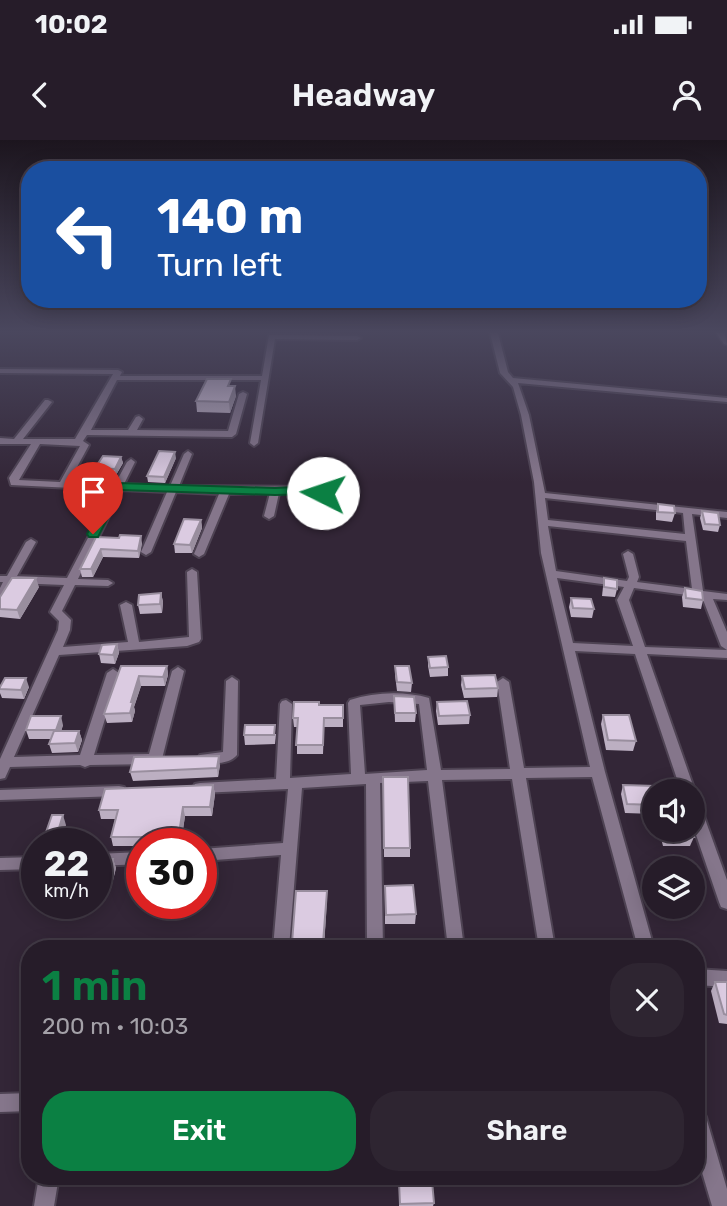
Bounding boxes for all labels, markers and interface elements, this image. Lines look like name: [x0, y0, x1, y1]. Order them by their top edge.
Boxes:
text: 10:02: [35, 9, 108, 40]
icon: back: [21, 76, 59, 114]
text: Headway: [292, 76, 435, 114]
icon: person: [668, 76, 706, 114]
text: 140 m: [157, 187, 303, 245]
icon: left: [42, 189, 133, 280]
text: Turn left: [157, 246, 282, 284]
position arrow: [286, 456, 360, 530]
pin: [63, 462, 123, 534]
icon: arrive: [74, 473, 112, 511]
map controls: [642, 779, 705, 919]
button: sound: [642, 779, 705, 842]
speed limit sign: 30: [126, 828, 217, 919]
text: 22: [44, 843, 89, 885]
button: layers: [642, 856, 705, 919]
text: km/h: [44, 880, 89, 902]
text: 1 min: [42, 961, 148, 1011]
button: close: [610, 963, 684, 1037]
text: 200 m · 10:03: [42, 1012, 188, 1040]
button: Exit: [42, 1091, 356, 1171]
button: Share: [370, 1091, 684, 1171]

